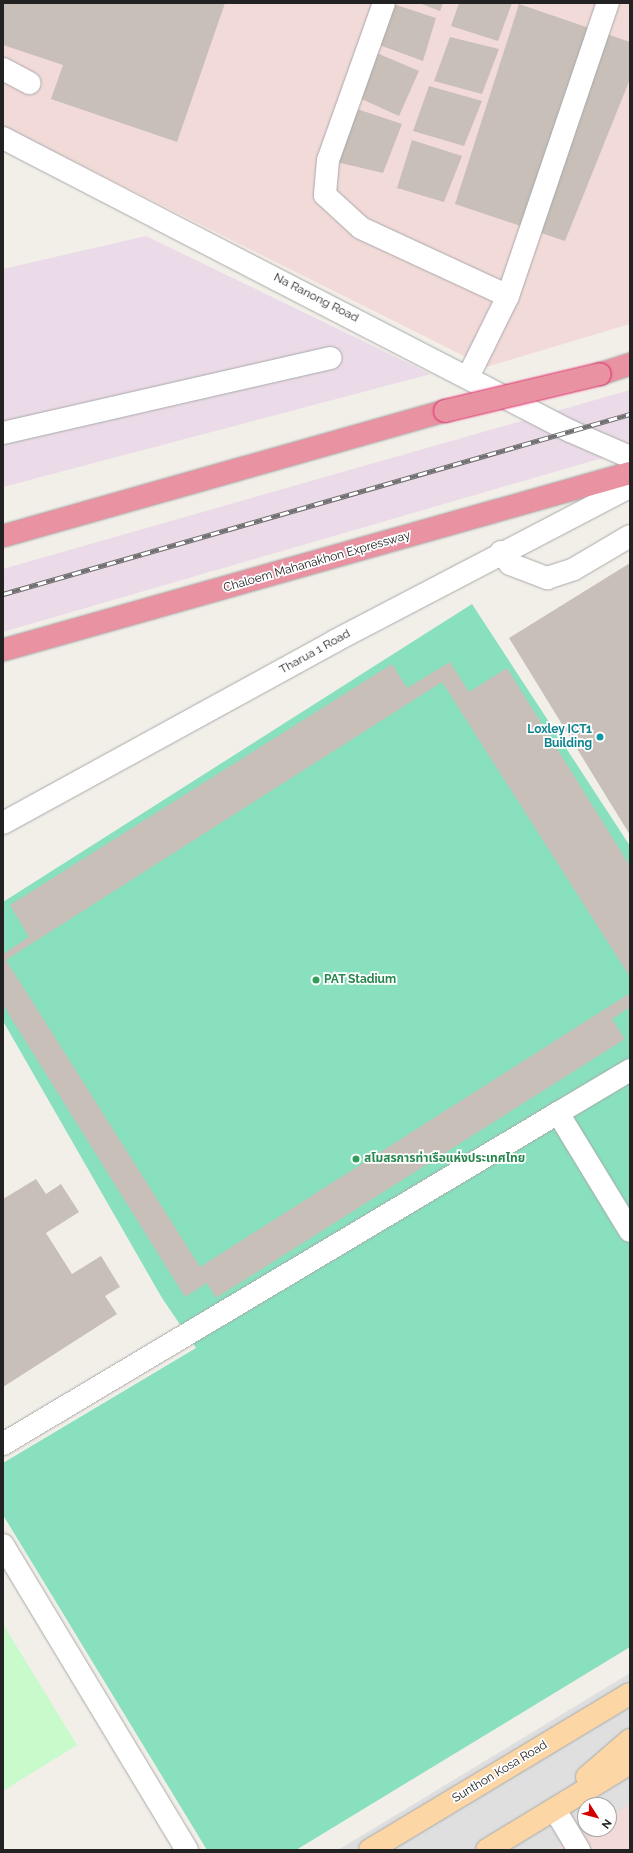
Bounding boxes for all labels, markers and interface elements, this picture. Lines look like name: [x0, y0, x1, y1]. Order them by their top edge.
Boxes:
street label: Na Ranong Road: [271, 270, 361, 326]
street label: Chaloem Mahanakhon Expressway: [222, 528, 412, 596]
street label: Tharua 1 Road: [277, 627, 353, 677]
place label: Loxley ICT1 Building: [527, 723, 592, 751]
marker: Loxley ICT1 Building: [595, 732, 605, 742]
place label: PAT Stadium: [324, 973, 397, 987]
marker: PAT Stadium: [311, 975, 321, 985]
place label: สโมสรการท่าเรือแห่งประเทศไทย: [364, 1152, 525, 1166]
marker: สโมสรการท่าเรือแห่งประเทศไทย: [351, 1154, 361, 1164]
street label: Sunthon Kosa Road: [450, 1738, 550, 1806]
north arrow: [577, 1797, 617, 1837]
text: N: [599, 1817, 614, 1831]

